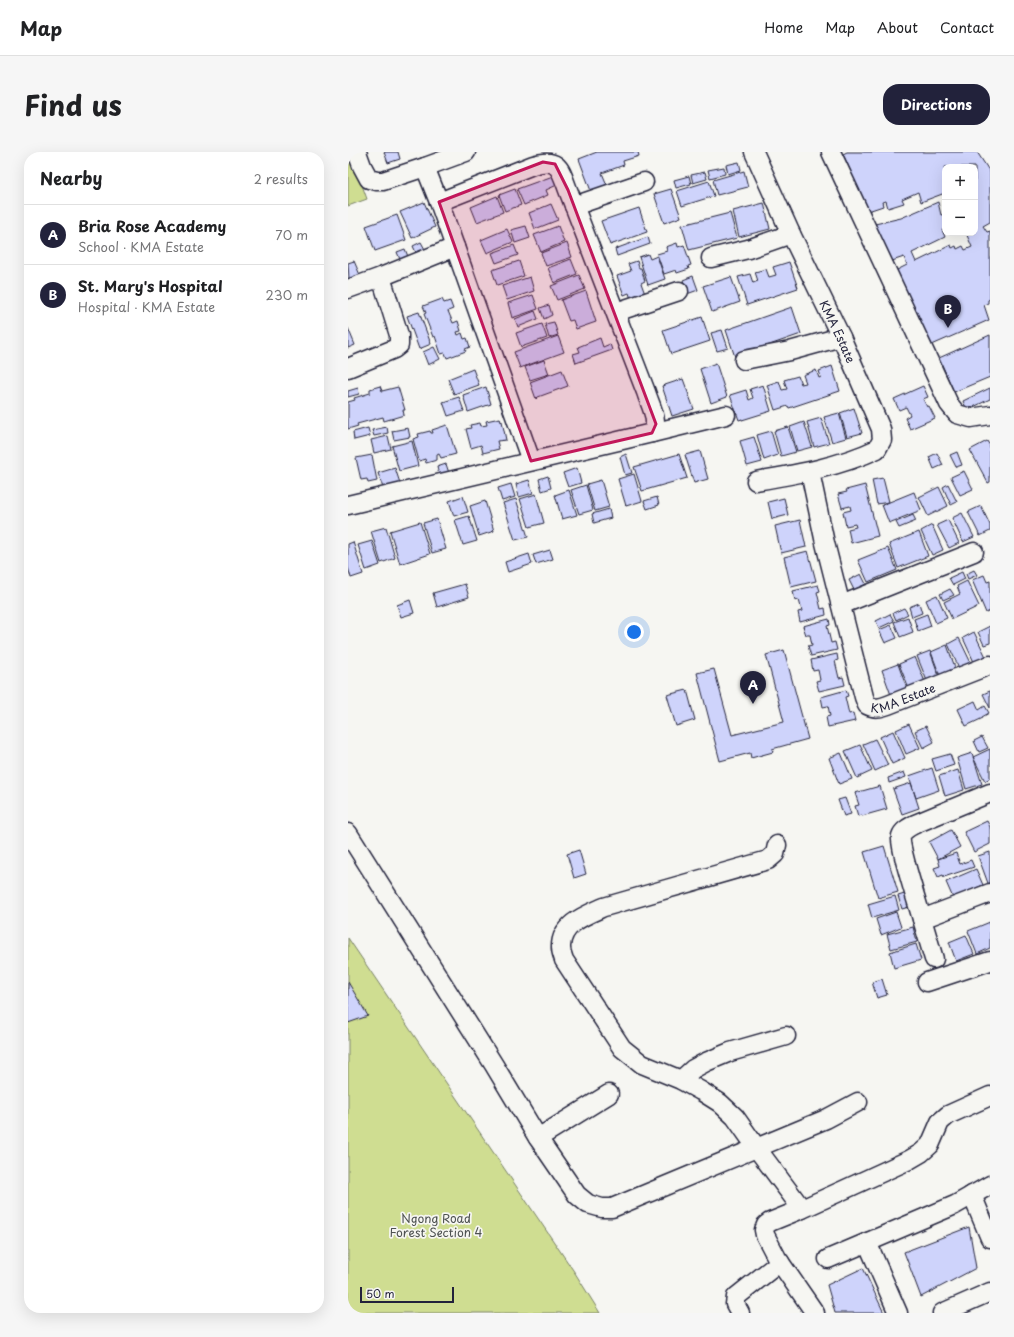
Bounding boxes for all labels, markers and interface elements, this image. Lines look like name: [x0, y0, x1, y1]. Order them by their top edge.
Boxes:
text: Map: [20, 14, 62, 42]
text: Home: [764, 17, 803, 38]
text: Map: [825, 17, 855, 38]
text: About: [877, 17, 918, 38]
text: Contact: [940, 17, 994, 38]
text: Find us: [24, 83, 122, 126]
button: Directions: [883, 84, 990, 125]
map controls: [942, 164, 978, 236]
button: +: [942, 164, 978, 200]
text: Nearby: [40, 165, 102, 191]
text: 2 results: [254, 169, 308, 188]
button: −: [942, 200, 978, 236]
text: Bria Rose Academy: [78, 214, 226, 237]
text: A: [48, 225, 58, 244]
text: 70 m: [275, 225, 308, 244]
text: School · KMA Estate: [78, 237, 204, 256]
text: St. Mary's Hospital: [78, 274, 223, 297]
text: B: [49, 285, 57, 304]
text: 230 m: [266, 285, 308, 304]
pin: B: [935, 295, 961, 328]
text: Hospital · KMA Estate: [78, 297, 215, 316]
street label: KMA Estate: [815, 297, 860, 366]
your location: [624, 622, 644, 642]
pin: A: [740, 671, 766, 704]
street label: KMA Estate: [870, 678, 938, 717]
park label: Ngong Road Forest Section 4: [389, 1209, 483, 1241]
scale bar: [360, 1285, 454, 1304]
text: 50 m: [366, 1285, 395, 1302]

